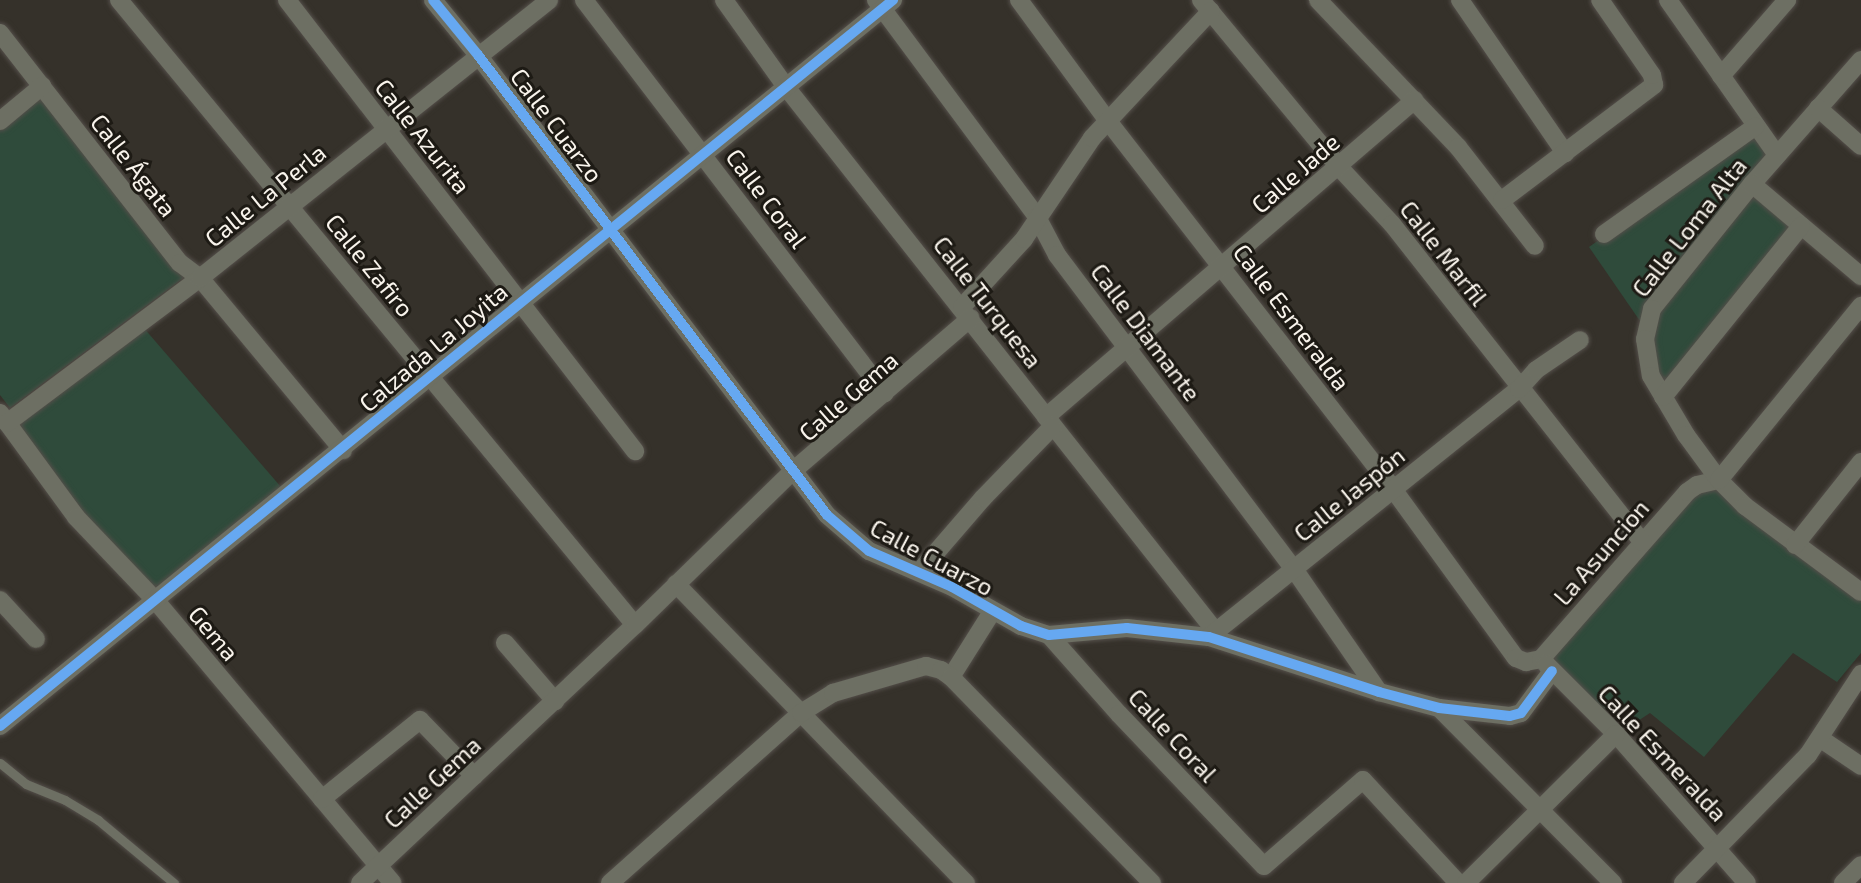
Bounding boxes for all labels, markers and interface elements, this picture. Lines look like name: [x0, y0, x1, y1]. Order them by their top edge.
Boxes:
street label: Calle Cuarzo: [505, 62, 609, 188]
street label: Calle Azurita: [369, 73, 477, 199]
street label: Calle Ágata: [85, 108, 183, 222]
street label: Calle Jade: [1245, 127, 1345, 219]
street label: Calle La Perla: [199, 138, 331, 252]
street label: Calle Coral: [720, 143, 814, 253]
street label: Calle Loma Alta: [1626, 152, 1752, 302]
street label: Calle Marfil: [1394, 195, 1494, 311]
street label: Calle Zafiro: [320, 208, 420, 322]
street label: Calle Turquesa: [927, 230, 1049, 374]
street label: Calle Esmeralda: [1228, 238, 1356, 396]
street label: Calle Diamante: [1085, 258, 1207, 406]
street label: Calzada La Joyita: [353, 276, 513, 418]
street label: Calle Gema: [793, 345, 903, 447]
street label: Calle Jaspón: [1288, 441, 1410, 547]
street label: La Asuncion: [1547, 493, 1655, 611]
street label: Calle Cuarzo: [865, 513, 999, 601]
street label: Gema: [183, 600, 245, 666]
street label: Calle Esmeralda: [1593, 679, 1733, 827]
street label: Calle Coral: [1123, 683, 1223, 787]
street label: Calle Gema: [378, 730, 486, 834]

